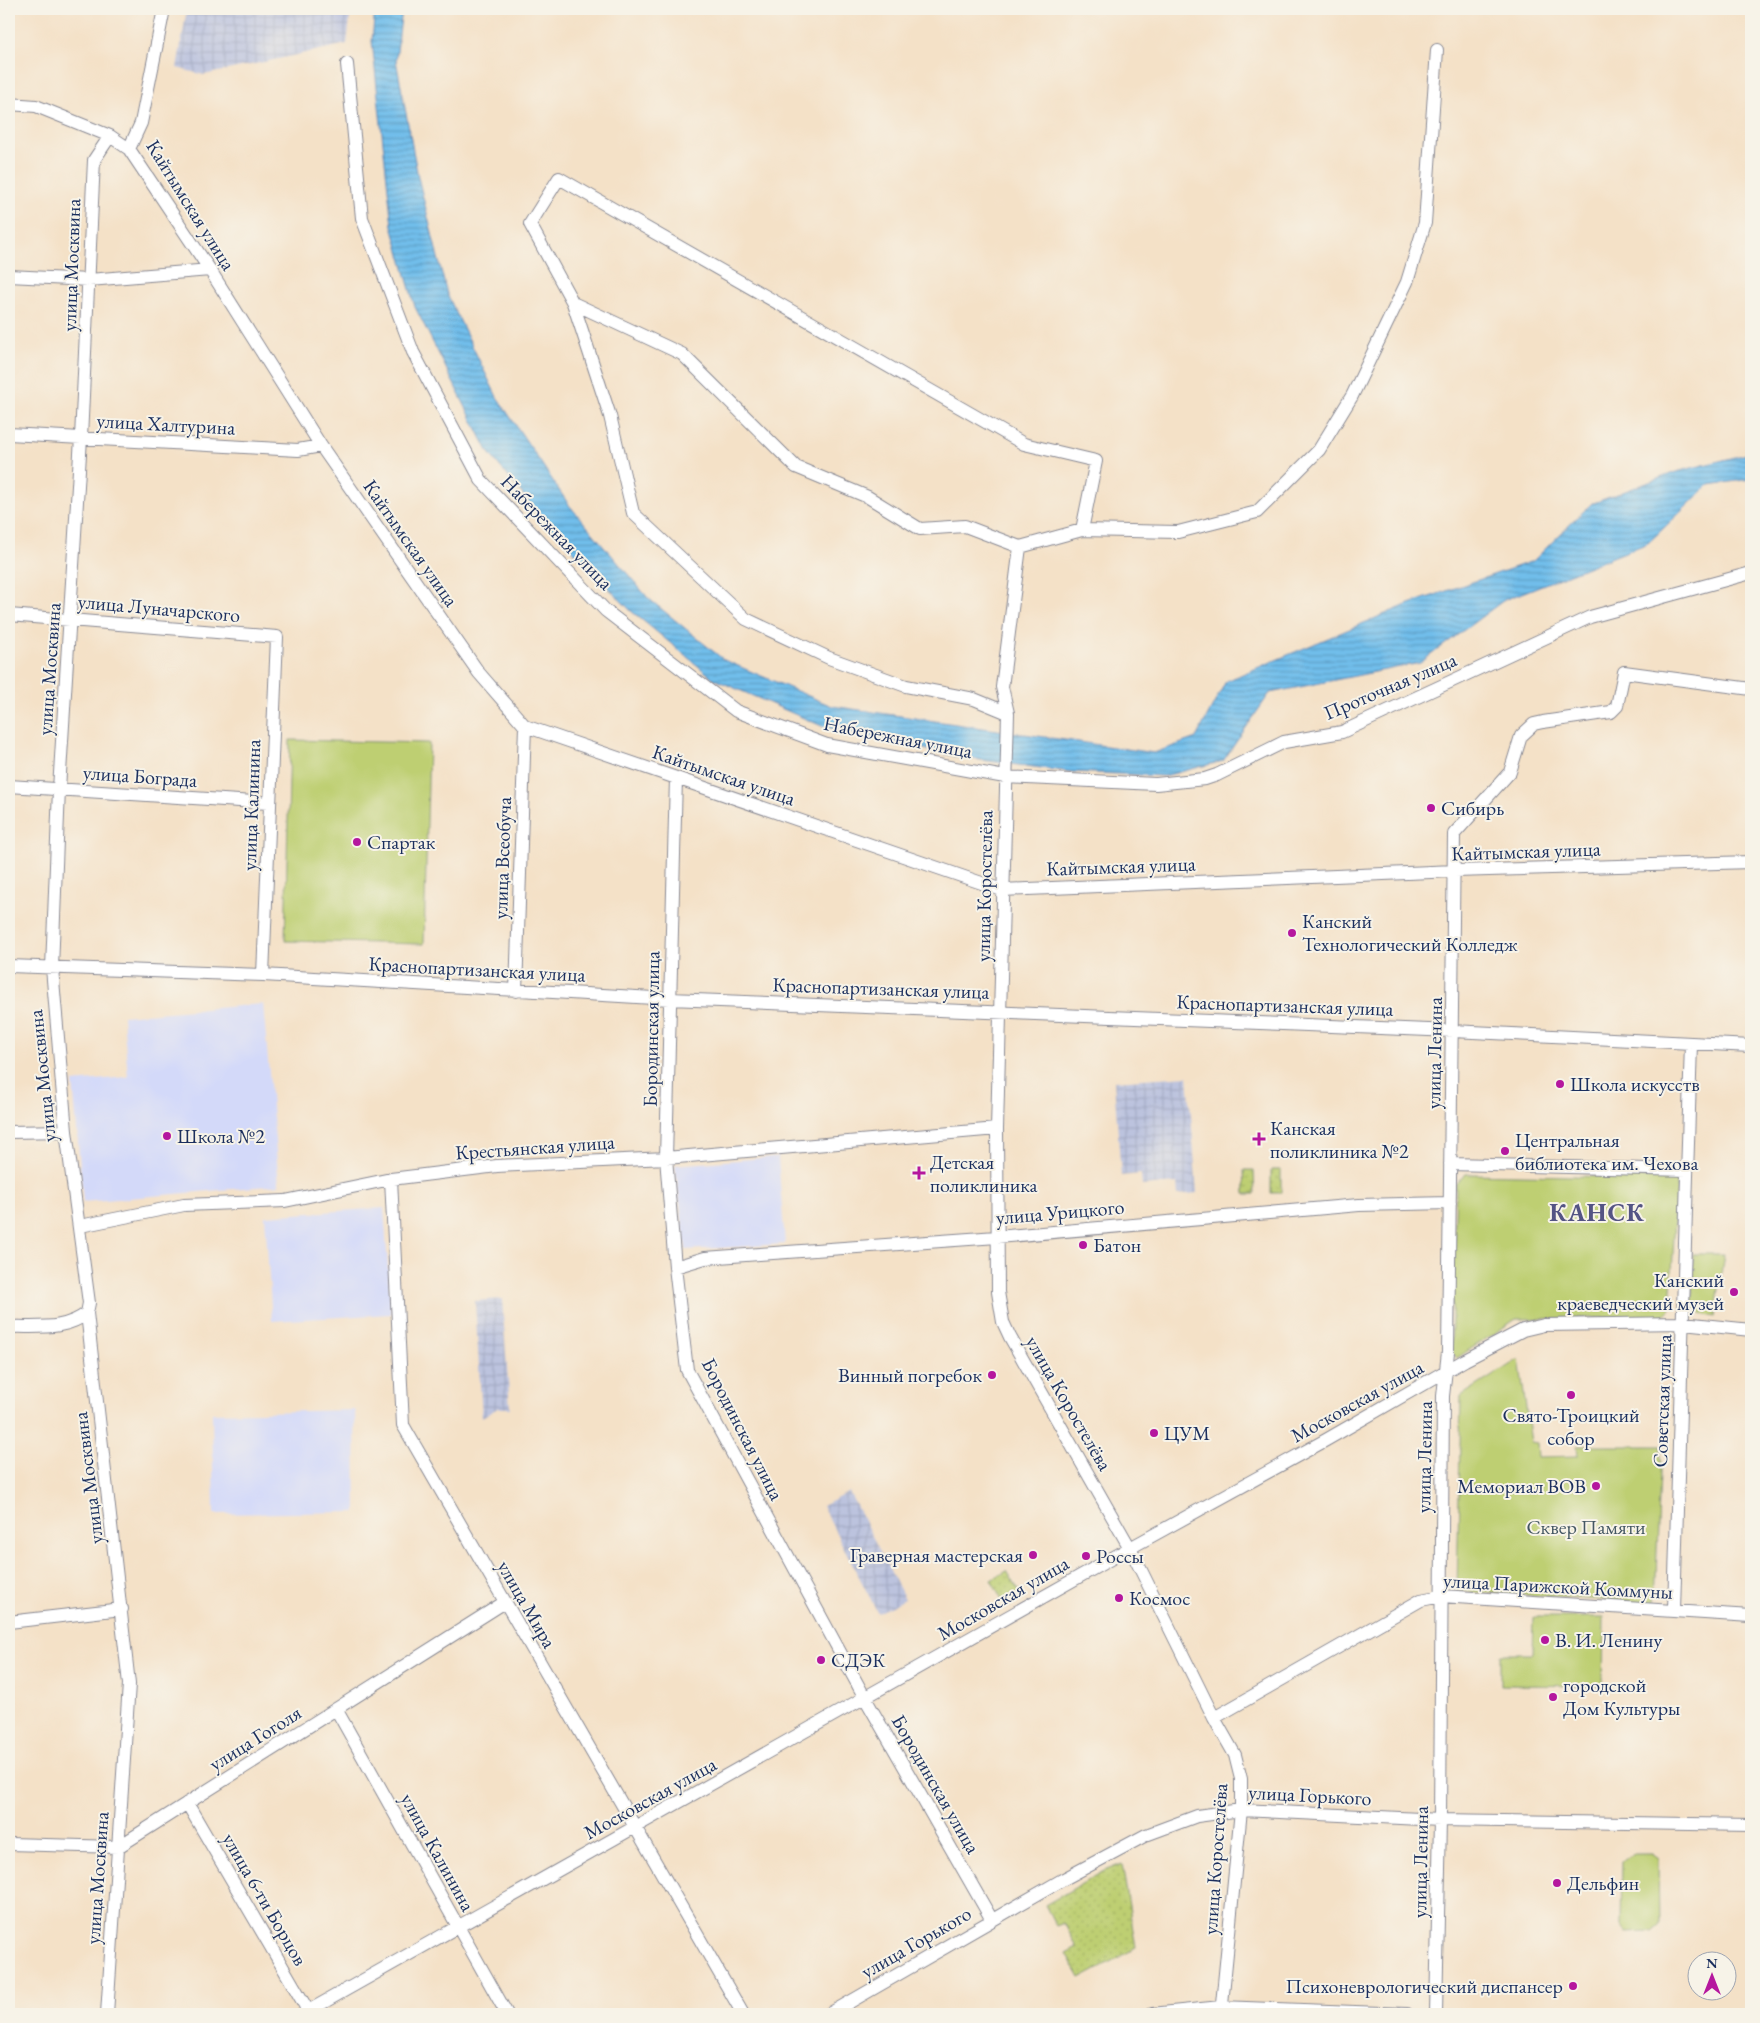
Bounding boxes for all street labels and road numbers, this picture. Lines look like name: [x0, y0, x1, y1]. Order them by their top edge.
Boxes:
street label: Кайтымская улица: [140, 135, 242, 275]
street label: улица Москвина: [56, 198, 86, 332]
street label: улица Халтурина: [96, 407, 236, 441]
street label: Набережная улица: [495, 469, 619, 595]
street label: Кайтымская улица: [358, 474, 465, 612]
street label: улица Луначарского: [77, 588, 241, 628]
street label: улица Москвина: [31, 602, 67, 736]
street label: Проточная улица: [1320, 646, 1460, 726]
street label: Набережная улица: [821, 710, 975, 764]
street label: Кайтымская улица: [649, 738, 799, 812]
street label: улица Калинина: [236, 739, 266, 871]
street label: улица Бограда: [82, 759, 198, 793]
street label: улица Всеобуча: [487, 796, 517, 920]
street label: улица Коростелёва: [970, 810, 998, 962]
street label: Кайтымская улица: [1451, 835, 1601, 867]
street label: Кайтымская улица: [1046, 850, 1196, 882]
street label: Краснопартизанская улица: [368, 950, 586, 988]
street label: Бородинская улица: [637, 951, 665, 1107]
street label: Краснопартизанская улица: [772, 971, 990, 1005]
street label: Краснопартизанская улица: [1176, 988, 1394, 1022]
street label: улица Ленина: [1420, 997, 1448, 1109]
street label: улица Москвина: [22, 1008, 62, 1144]
street label: Крестьянская улица: [454, 1128, 616, 1166]
street label: улица Урицкого: [995, 1193, 1125, 1231]
street label: улица Коростелёва: [1020, 1331, 1118, 1475]
street label: Советская улица: [1647, 1334, 1677, 1468]
street label: Бородинская улица: [696, 1353, 790, 1505]
street label: Московская улица: [1286, 1354, 1428, 1448]
street label: улица Ленина: [1410, 1401, 1438, 1513]
street label: улица Москвина: [67, 1410, 109, 1546]
street label: Московская улица: [933, 1550, 1073, 1646]
street label: улица Мира: [491, 1555, 563, 1653]
street label: улица Парижской Коммуны: [1442, 1567, 1674, 1605]
street label: улица Гоголя: [204, 1699, 306, 1777]
street label: Бородинская улица: [886, 1710, 986, 1858]
street label: Московская улица: [579, 1751, 721, 1845]
street label: улица Горького: [1248, 1779, 1372, 1811]
street label: улица Коростелёва: [1197, 1782, 1233, 1936]
street label: улица Калинина: [395, 1788, 481, 1916]
street label: улица Ленина: [1406, 1806, 1434, 1918]
street label: улица Москвина: [79, 1811, 115, 1945]
street label: улица 6-ти Борцов: [216, 1828, 314, 1970]
street label: улица Горького: [856, 1900, 976, 1984]

